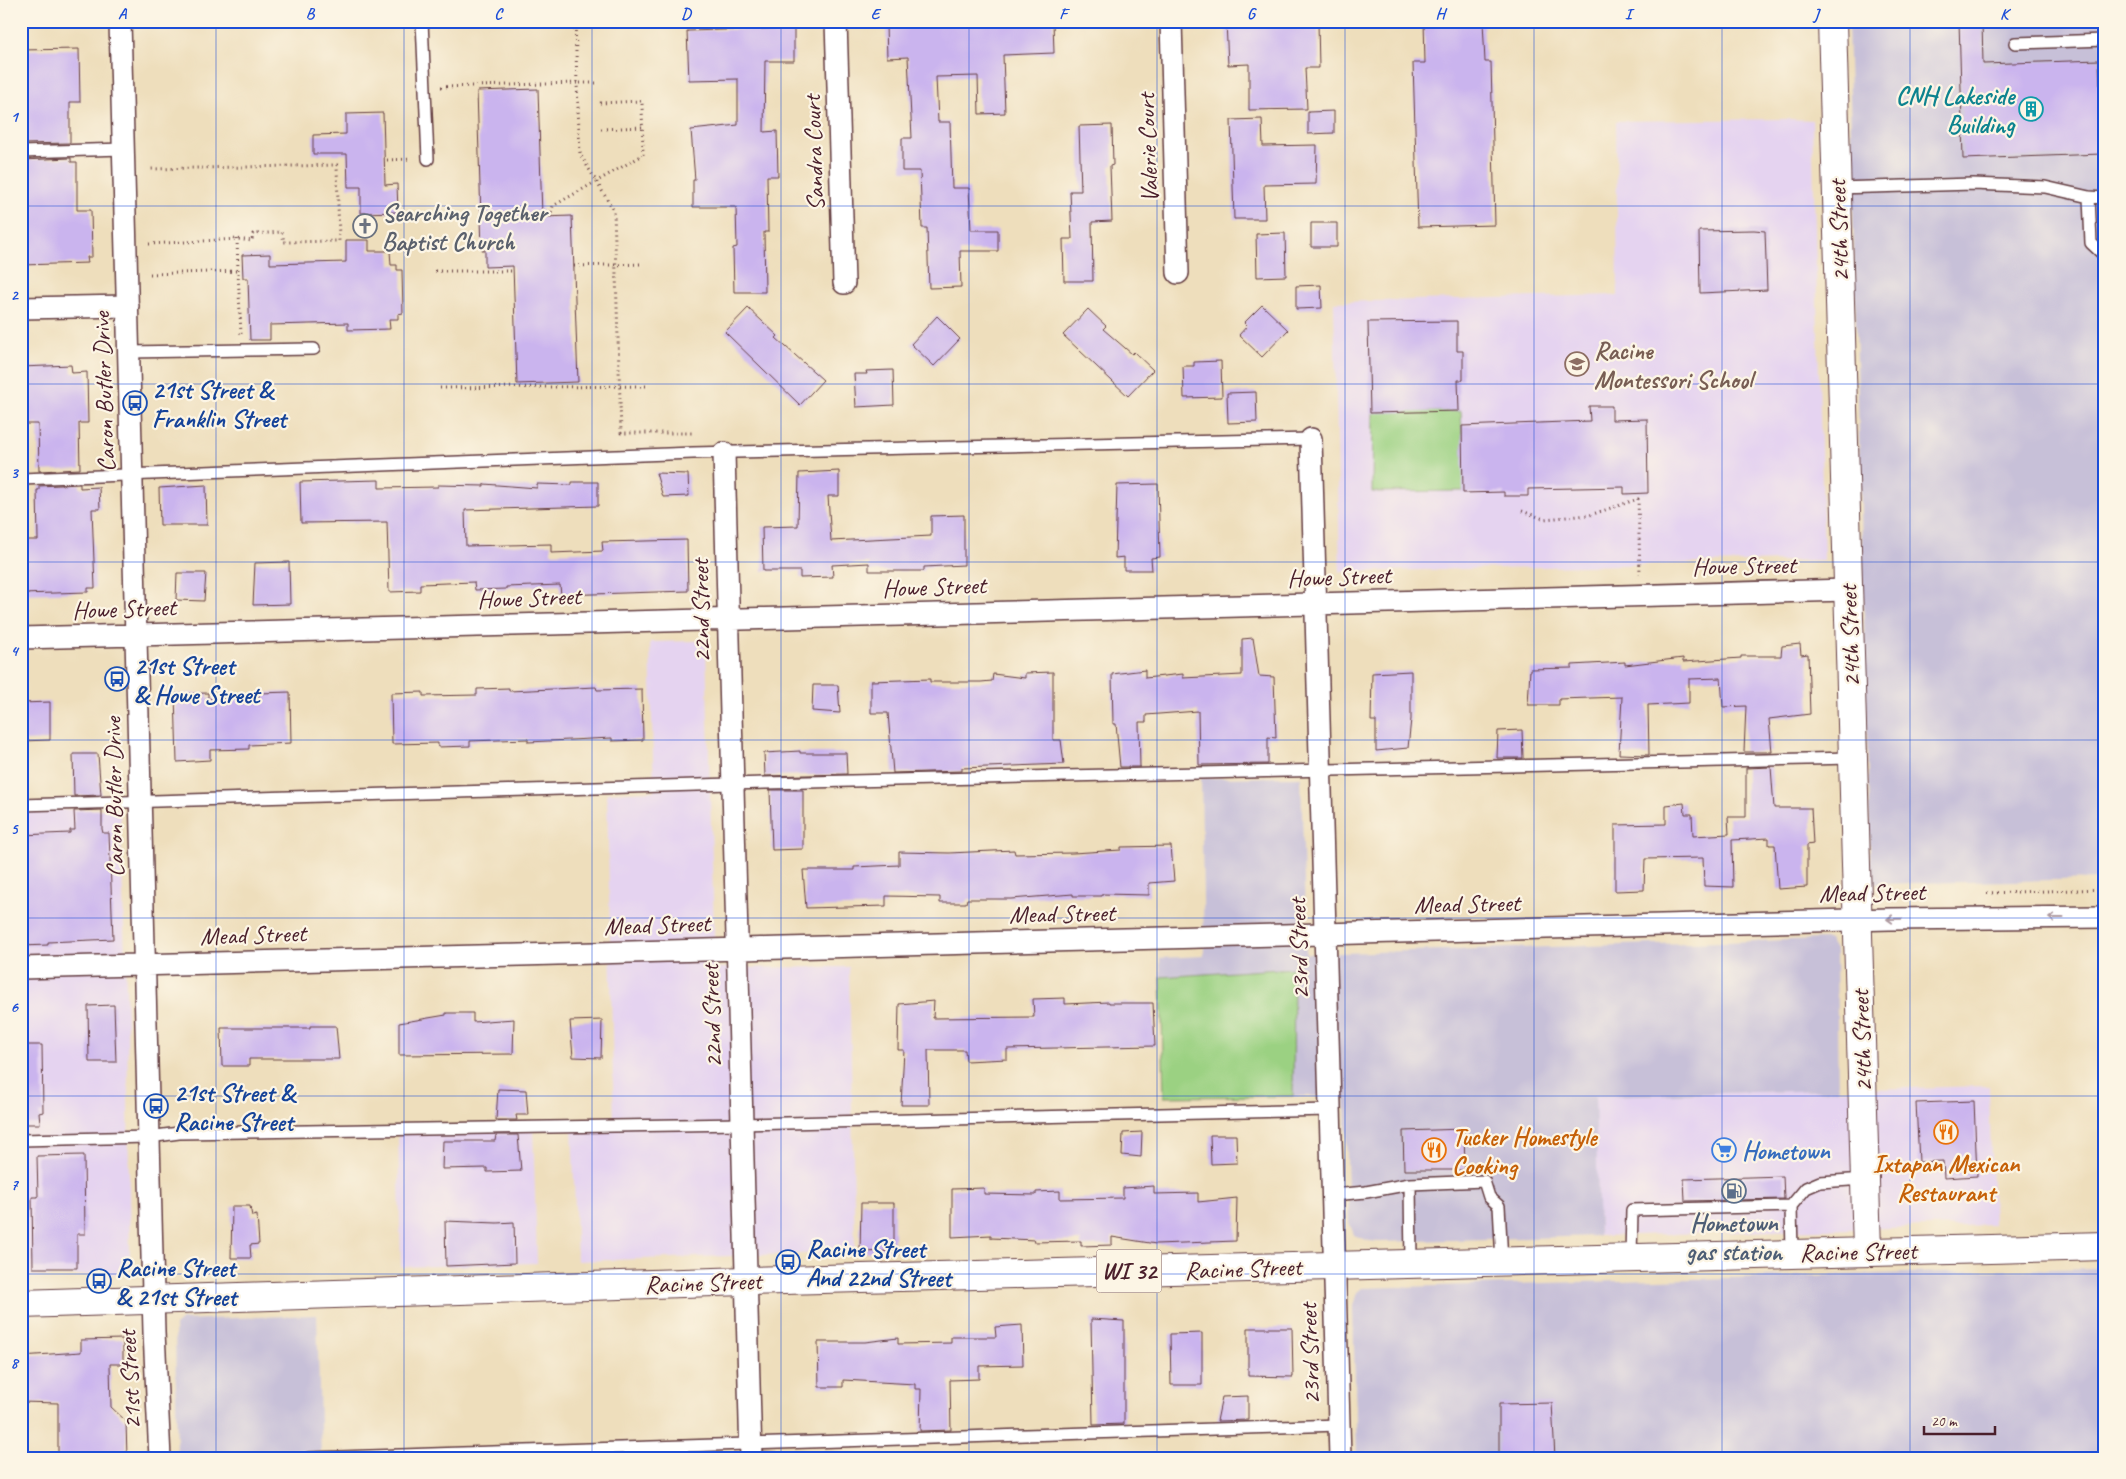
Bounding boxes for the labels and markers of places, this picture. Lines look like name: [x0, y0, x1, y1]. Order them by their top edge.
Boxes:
place label: CNH Lakeside Building: [1896, 80, 2017, 141]
building icon: CNH Lakeside Building: [2018, 96, 2044, 122]
place label: Searching Together Baptist Church: [382, 197, 549, 258]
church icon: Searching Together Baptist Church: [352, 213, 378, 239]
place label: Racine Montessori School: [1594, 335, 1757, 396]
school or university icon: Racine Montessori School: [1564, 351, 1590, 377]
place label: 21st Street & Franklin Street: [152, 374, 288, 435]
bus stop icon: 21st Street & Franklin Street: [122, 390, 148, 416]
place label: 21st Street & Howe Street: [134, 650, 262, 711]
bus stop icon: 21st Street & Howe Street: [104, 666, 130, 692]
place label: 21st Street & Racine Street: [174, 1077, 297, 1138]
bus stop icon: 21st Street & Racine Street: [143, 1093, 169, 1119]
restaurant icon: Ixtapan Mexican Restaurant: [1933, 1119, 1959, 1145]
place label: Tucker Homestyle Cooking: [1452, 1121, 1598, 1182]
place label: Hometown: [1742, 1135, 1831, 1167]
restaurant icon: Tucker Homestyle Cooking: [1421, 1137, 1447, 1163]
supermarket icon: Hometown: [1711, 1137, 1737, 1163]
place label: Ixtapan Mexican Restaurant: [1872, 1148, 2021, 1209]
fuel station icon: Hometown gas station: [1721, 1178, 1747, 1204]
place label: Hometown gas station: [1686, 1207, 1784, 1268]
place label: Racine Street And 22nd Street: [806, 1233, 954, 1294]
bus stop icon: Racine Street And 22nd Street: [775, 1249, 801, 1275]
place label: Racine Street & 21st Street: [116, 1252, 239, 1313]
bus stop icon: Racine Street & 21st Street: [86, 1268, 112, 1294]

